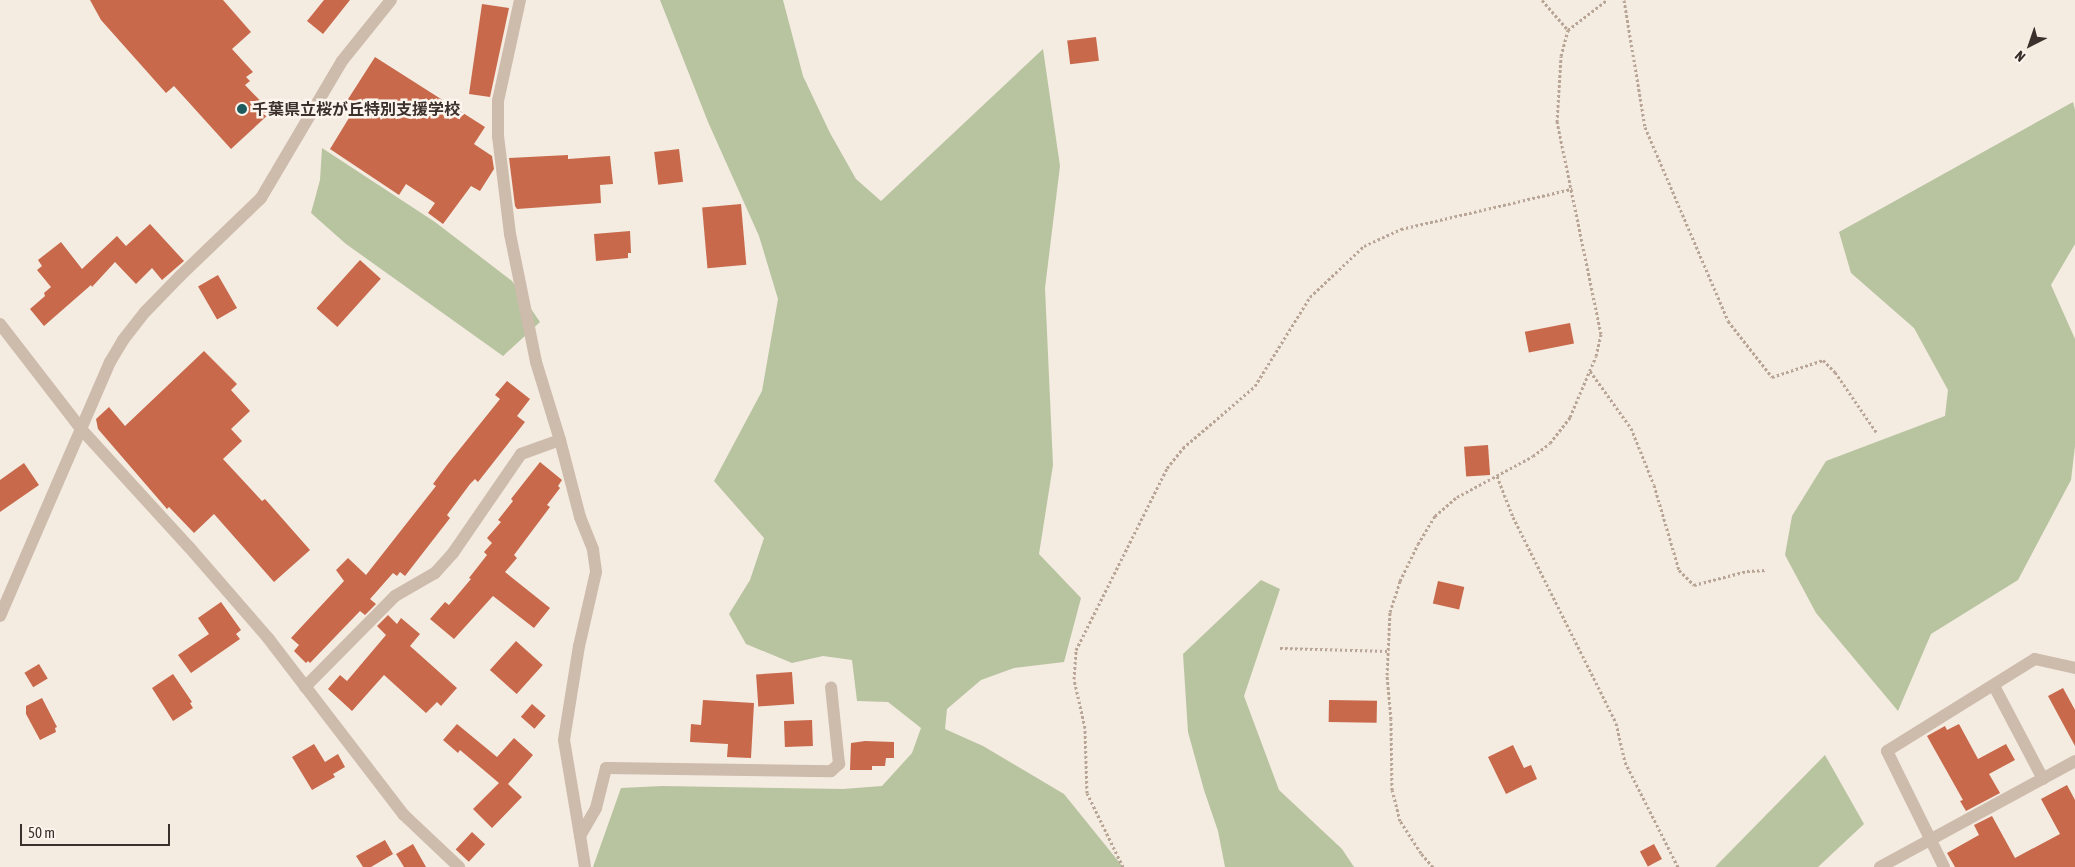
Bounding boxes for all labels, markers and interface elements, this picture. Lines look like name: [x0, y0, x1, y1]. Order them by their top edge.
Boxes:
north arrow: [2005, 20, 2055, 70]
text: N: [2012, 48, 2029, 65]
place label: 千葉県立桜が丘特別支援学校: [252, 99, 460, 119]
marker: 千葉県立桜が丘特別支援学校: [236, 103, 248, 115]
scale bar: [22, 814, 172, 846]
text: 50 m: [28, 824, 55, 841]

